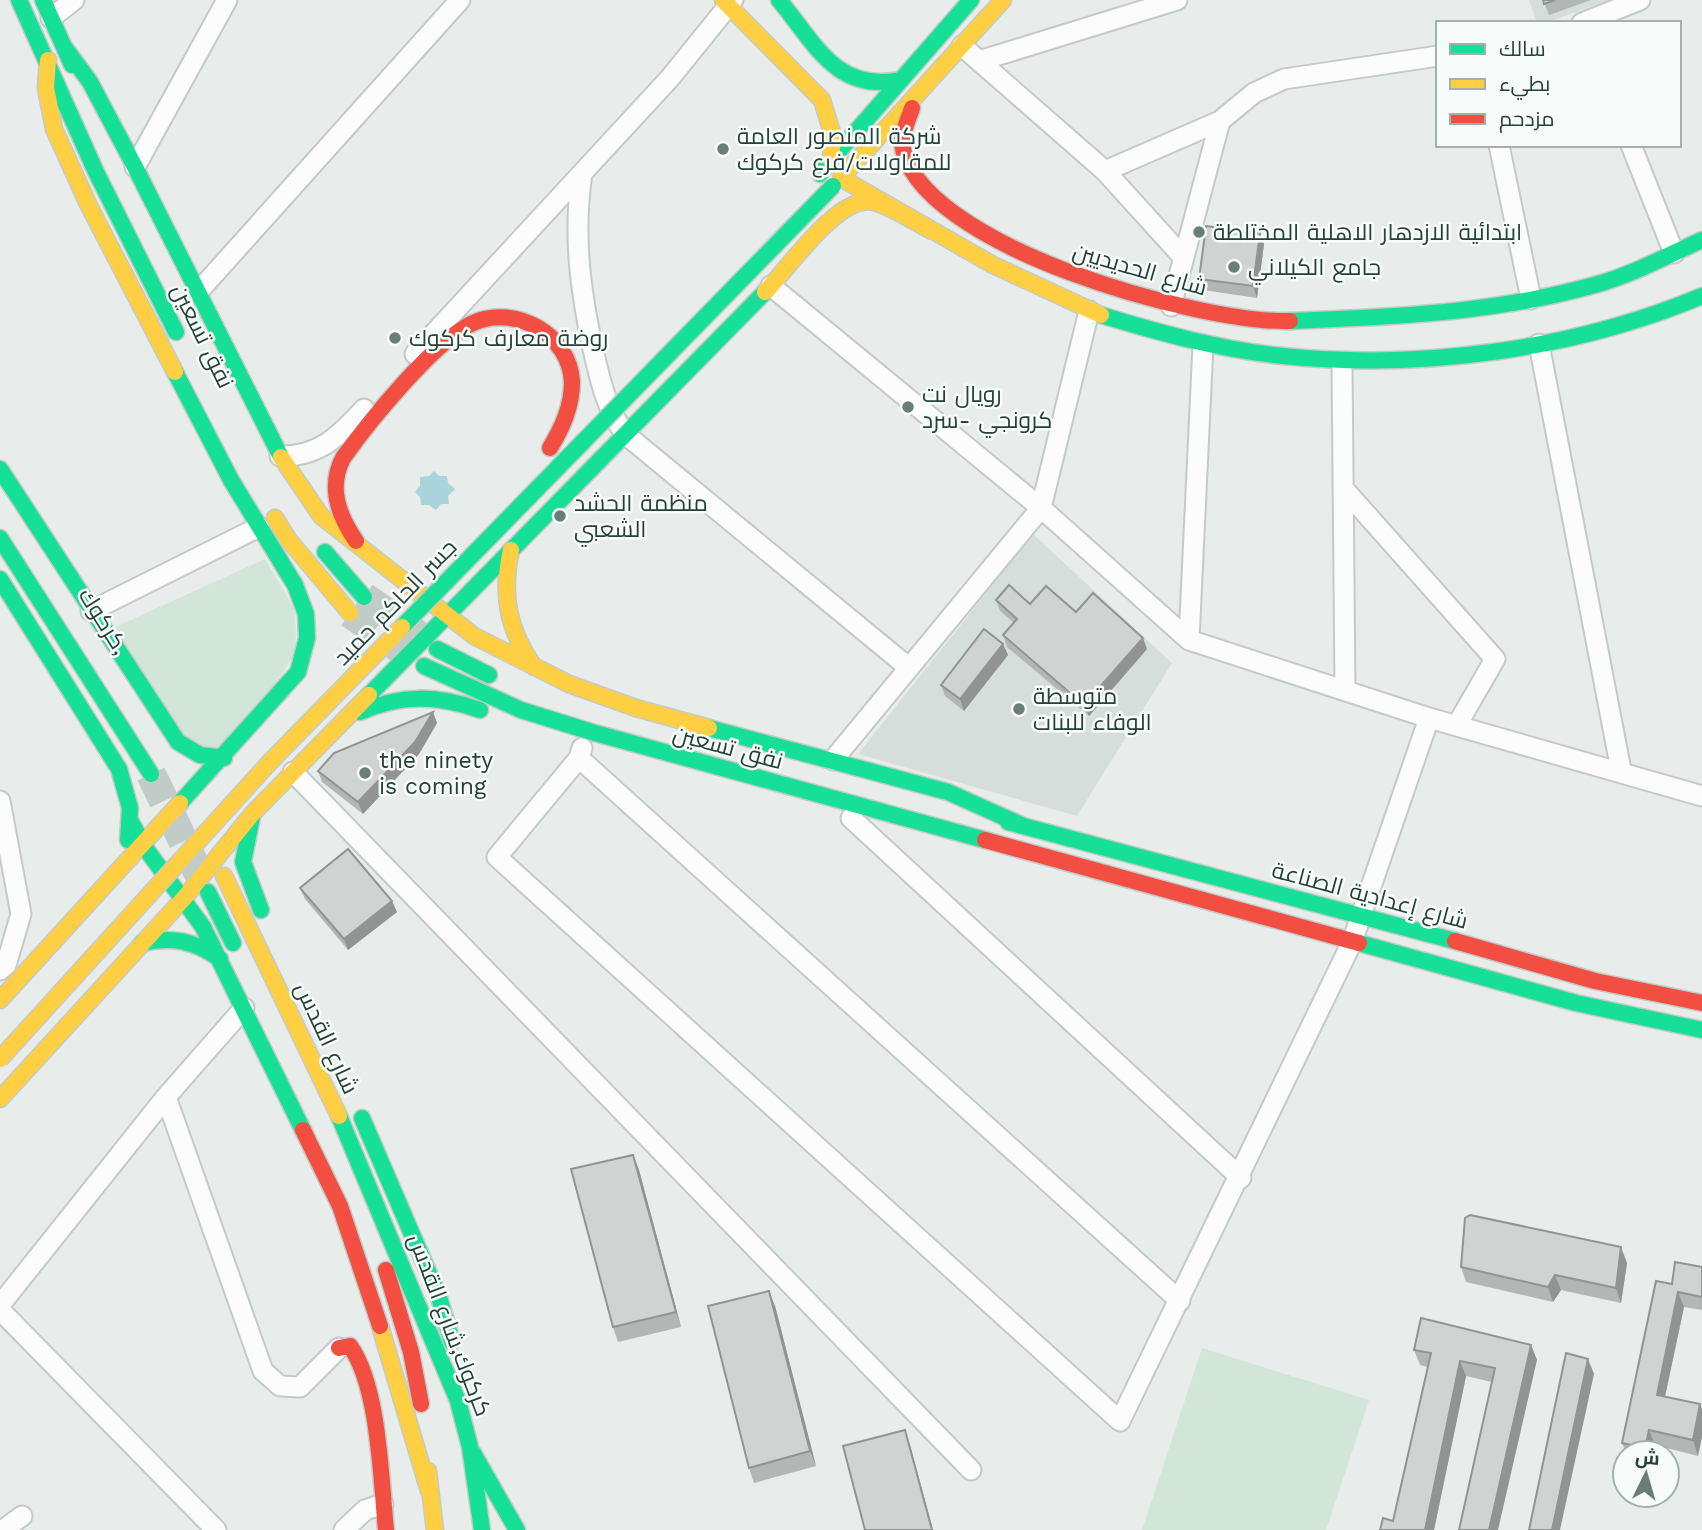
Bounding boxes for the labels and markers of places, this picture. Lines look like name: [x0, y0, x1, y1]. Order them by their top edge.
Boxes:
place label: شركة المنصور العامة للمقاولات/فرع كركوك: [737, 123, 951, 178]
marker: شركة المنصور العامة للمقاولات/فرع كركوك: [715, 141, 731, 157]
place label: ابتدائية الازدهار الاهلية المختلطة: [1213, 219, 1522, 246]
marker: ابتدائية الازدهار الاهلية المختلطة: [1191, 224, 1207, 240]
place label: جامع الكيلاني: [1248, 254, 1381, 285]
marker: جامع الكيلاني: [1226, 259, 1242, 275]
place label: روضة معارف كركوك: [409, 325, 608, 352]
marker: روضة معارف كركوك: [387, 330, 403, 346]
place label: رويال نت كرونجي -سرد: [922, 381, 1052, 438]
marker: رويال نت كرونجي -سرد: [900, 399, 916, 415]
place label: منظمة الحشد الشعبي: [574, 490, 708, 547]
marker: منظمة الحشد الشعبي: [552, 508, 568, 524]
place label: متوسطة الوفاء للبنات: [1033, 683, 1152, 736]
marker: متوسطة الوفاء للبنات: [1011, 701, 1027, 717]
place label: the ninety is coming: [379, 747, 493, 800]
marker: the ninety is coming: [357, 765, 373, 781]

